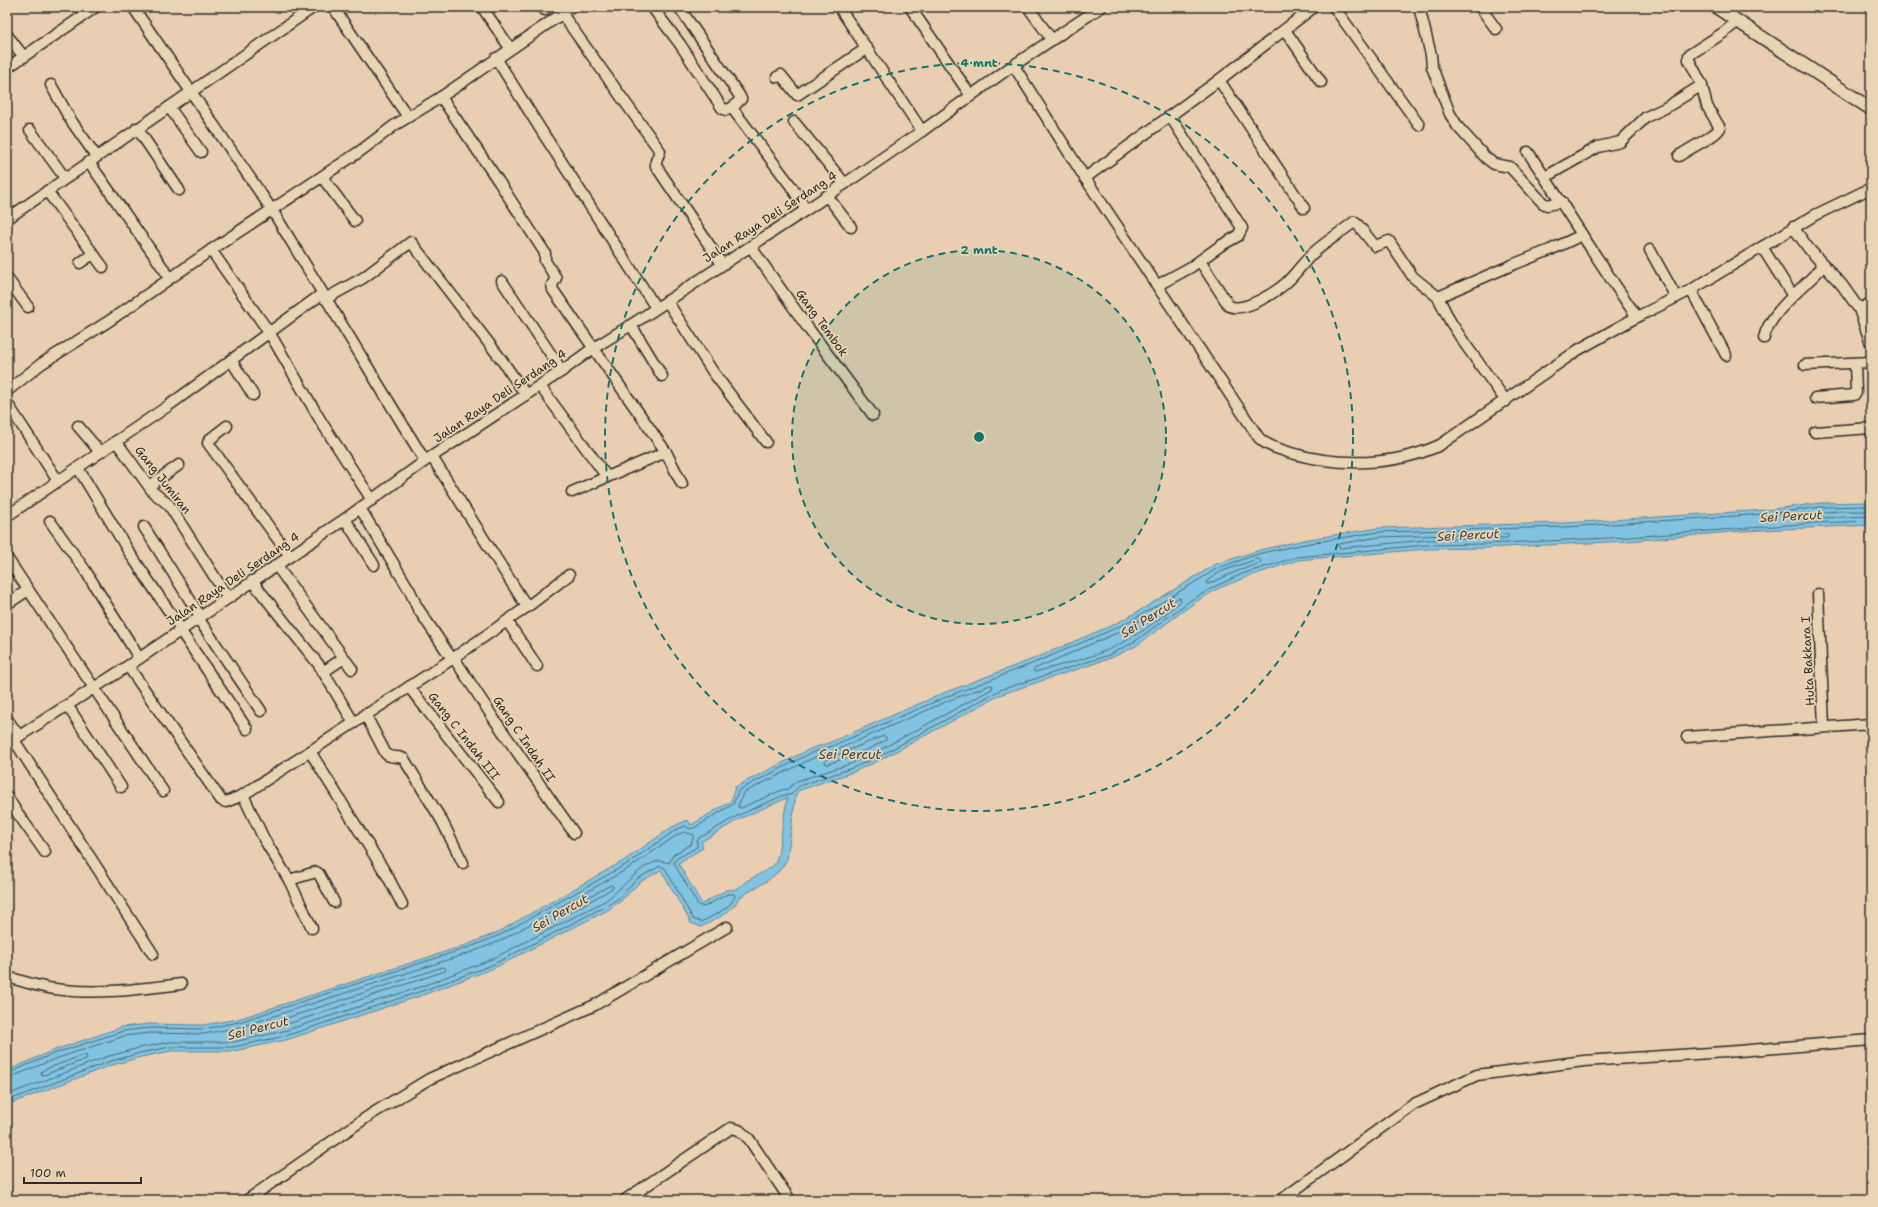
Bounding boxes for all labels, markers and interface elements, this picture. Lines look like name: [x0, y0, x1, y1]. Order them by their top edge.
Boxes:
text: 4 mnt: [960, 55, 998, 71]
street label: Jalan Raya Deli Serdang 4: [700, 168, 840, 266]
text: 2 mnt: [960, 242, 998, 258]
street label: Gang Tembok: [792, 286, 852, 360]
street label: Jalan Raya Deli Serdang 4: [431, 346, 569, 446]
centre of rings: [972, 430, 986, 444]
street label: Gang Jumiran: [131, 443, 195, 517]
water label: Sei Percut: [1759, 506, 1823, 526]
water label: Sei Percut: [1436, 525, 1500, 545]
street label: Jalan Raya Deli Serdang 4: [164, 529, 302, 629]
water label: Sei Percut: [1117, 594, 1179, 642]
street label: Huta Bakkara I: [1798, 615, 1818, 706]
street label: Gang C Indah III: [425, 689, 504, 783]
street label: Gang C Indah II: [489, 693, 559, 785]
water label: Sei Percut: [819, 746, 881, 763]
water label: Sei Percut: [529, 890, 591, 936]
water label: Sei Percut: [226, 1012, 291, 1044]
scale bar: [24, 1159, 141, 1185]
text: 100 m: [30, 1165, 66, 1181]

